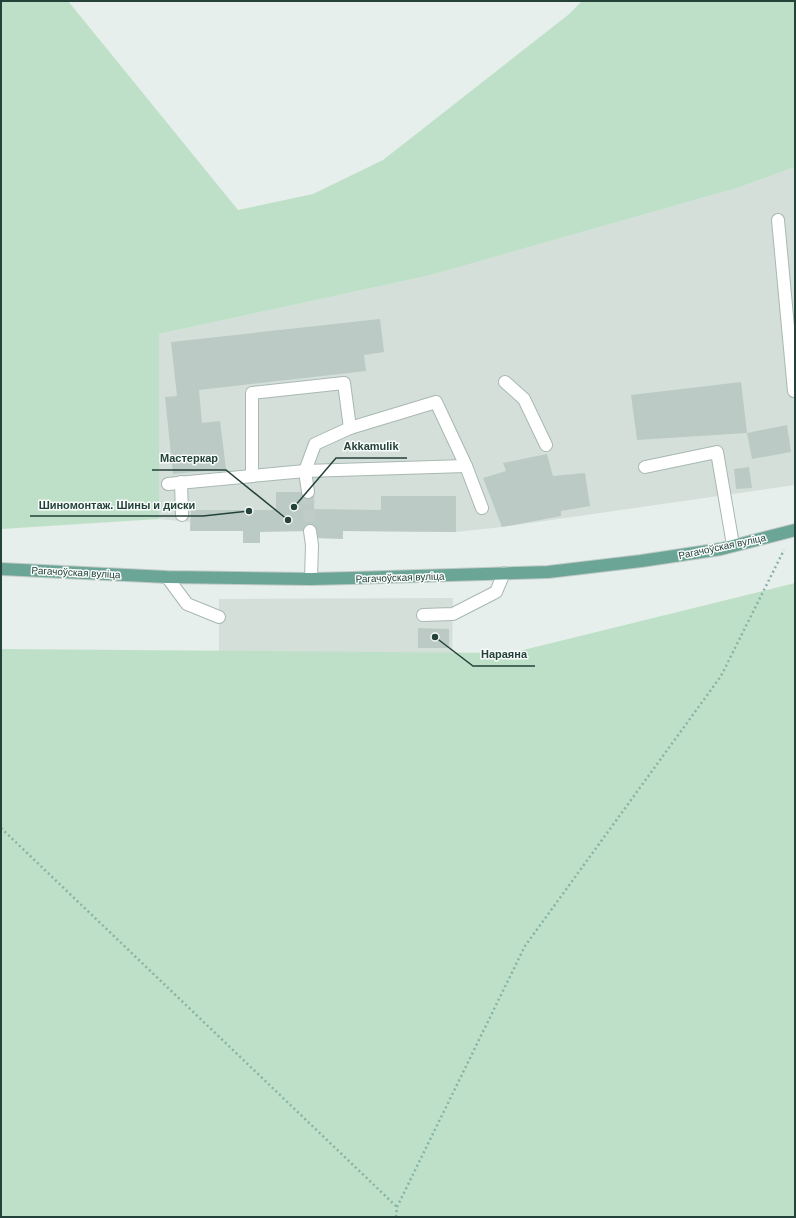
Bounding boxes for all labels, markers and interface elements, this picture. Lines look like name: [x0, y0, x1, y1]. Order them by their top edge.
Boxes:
callout: Akkamulik: [336, 435, 407, 458]
text: Akkamulik: [343, 440, 399, 452]
callout: Мастеркар: [152, 447, 226, 470]
text: Мастеркар: [160, 452, 218, 464]
callout: Шиномонтаж. Шины и диски: [30, 493, 203, 516]
text: Шиномонтаж. Шины и диски: [39, 499, 195, 511]
street label: Рагачоўская вуліца: [677, 532, 767, 561]
street label: Рагачоўская вуліца: [31, 565, 121, 580]
street label: Рагачоўская вуліца: [355, 570, 445, 585]
callout: Нараяна: [473, 643, 535, 666]
text: Нараяна: [481, 648, 528, 660]

